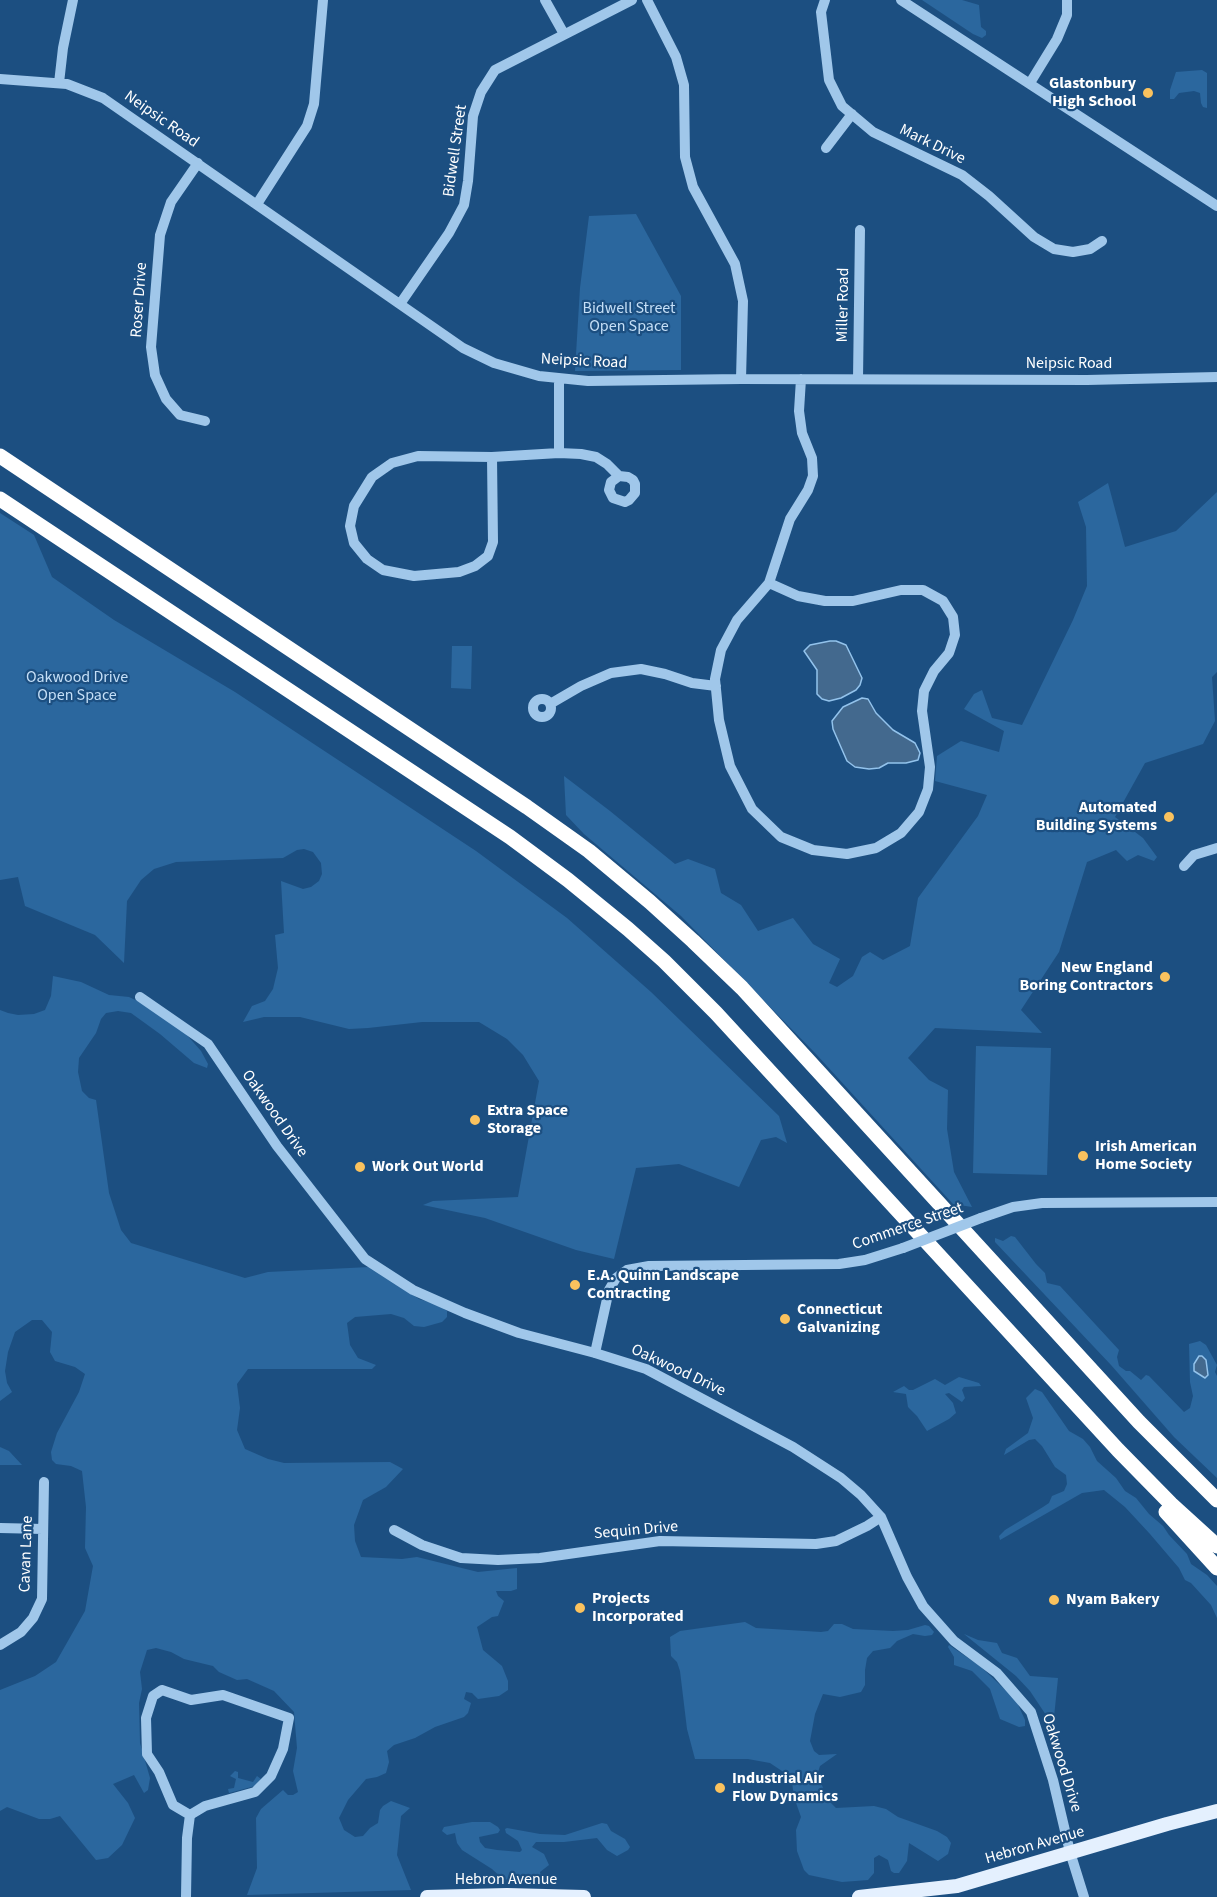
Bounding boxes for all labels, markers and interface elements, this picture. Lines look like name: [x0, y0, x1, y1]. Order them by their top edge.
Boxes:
place label: Glastonbury High School: [1049, 74, 1136, 112]
marker: Glastonbury High School: [1141, 86, 1155, 100]
street label: Neipsic Road: [120, 87, 202, 153]
street label: Bidwell Street: [440, 104, 472, 198]
street label: Mark Drive: [896, 121, 968, 169]
street label: Roser Drive: [128, 262, 152, 338]
street label: Miller Road: [834, 267, 854, 343]
park label: Bidwell Street Open Space: [582, 299, 676, 337]
street label: Neipsic Road: [540, 350, 628, 374]
street label: Neipsic Road: [1026, 354, 1112, 374]
park label: Oakwood Drive Open Space: [26, 668, 128, 706]
place label: Automated Building Systems: [1036, 798, 1157, 836]
marker: Automated Building Systems: [1162, 810, 1176, 824]
place label: New England Boring Contractors: [1020, 958, 1153, 996]
marker: New England Boring Contractors: [1158, 970, 1172, 984]
street label: Oakwood Drive: [237, 1067, 311, 1161]
place label: Extra Space Storage: [487, 1101, 568, 1139]
marker: Extra Space Storage: [468, 1113, 482, 1127]
place label: Irish American Home Society: [1095, 1137, 1197, 1175]
marker: Irish American Home Society: [1076, 1149, 1090, 1163]
place label: Work Out World: [372, 1157, 484, 1177]
marker: Work Out World: [353, 1160, 367, 1174]
street label: Commerce Street: [850, 1199, 966, 1255]
place label: E.A. Quinn Landscape Contracting: [587, 1266, 739, 1304]
marker: E.A. Quinn Landscape Contracting: [568, 1278, 582, 1292]
place label: Connecticut Galvanizing: [797, 1300, 882, 1338]
marker: Connecticut Galvanizing: [778, 1312, 792, 1326]
street label: Oakwood Drive: [628, 1341, 728, 1401]
street label: Cavan Lane: [16, 1515, 38, 1593]
street label: Sequin Drive: [593, 1518, 679, 1544]
place label: Projects Incorporated: [592, 1589, 684, 1627]
place label: Nyam Bakery: [1066, 1590, 1160, 1610]
marker: Nyam Bakery: [1047, 1593, 1061, 1607]
marker: Projects Incorporated: [573, 1601, 587, 1615]
street label: Oakwood Drive: [1037, 1711, 1085, 1815]
place label: Industrial Air Flow Dynamics: [732, 1769, 838, 1807]
marker: Industrial Air Flow Dynamics: [713, 1781, 727, 1795]
street label: Hebron Avenue: [983, 1823, 1087, 1869]
street label: Hebron Avenue: [455, 1870, 557, 1890]

